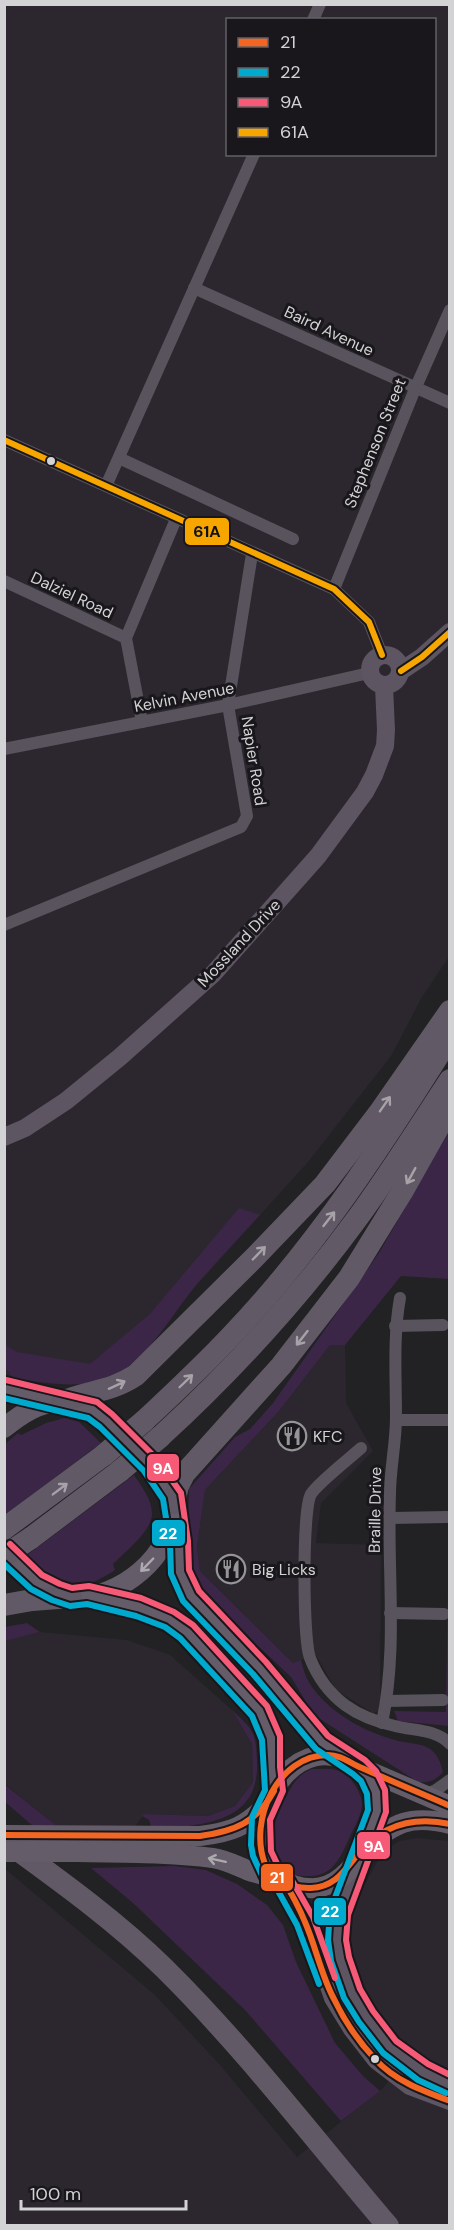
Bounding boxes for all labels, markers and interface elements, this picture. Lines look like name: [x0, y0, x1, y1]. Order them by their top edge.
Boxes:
legend: [226, 18, 436, 156]
text: 21: [280, 30, 296, 54]
text: 22: [280, 60, 301, 84]
text: 9A: [280, 90, 302, 114]
text: 61A: [280, 120, 309, 144]
street label: Baird Avenue: [281, 301, 377, 361]
street label: Stephenson Street: [339, 375, 411, 511]
unlabelled marker: [45, 455, 57, 467]
line badge: 61A: [184, 517, 230, 546]
text: 61A: [193, 521, 221, 542]
street label: Dalziel Road: [27, 567, 117, 623]
street label: Kelvin Avenue: [132, 677, 236, 717]
street label: Napier Road: [237, 715, 271, 807]
street label: Mossland Drive: [193, 895, 285, 991]
one-way arrow: [379, 1097, 391, 1113]
one-way arrow: [405, 1167, 416, 1185]
one-way arrow: [322, 1211, 335, 1227]
one-way arrow: [252, 1246, 266, 1261]
one-way arrow: [296, 1330, 309, 1346]
one-way arrow: [179, 1373, 194, 1388]
one-way arrow: [108, 1379, 126, 1391]
restaurant icon: KFC: [276, 1420, 308, 1452]
place label: KFC: [313, 1426, 342, 1447]
line badge: 9A: [146, 1453, 180, 1482]
text: 9A: [153, 1458, 173, 1479]
street label: Braille Drive: [364, 1467, 386, 1553]
one-way arrow: [52, 1483, 68, 1496]
line badge: 22: [151, 1519, 186, 1547]
text: 22: [159, 1523, 177, 1544]
restaurant icon: Big Licks: [215, 1553, 247, 1585]
one-way arrow: [139, 1557, 154, 1572]
place label: Big Licks: [252, 1559, 316, 1580]
line badge: 9A: [356, 1831, 391, 1860]
text: 9A: [364, 1836, 384, 1857]
one-way arrow: [208, 1854, 228, 1865]
line badge: 21: [260, 1863, 294, 1892]
text: 21: [269, 1867, 285, 1888]
line badge: 22: [313, 1897, 347, 1926]
text: 22: [321, 1901, 339, 1922]
unlabelled marker: [369, 2053, 381, 2065]
scale bar: [21, 2173, 186, 2211]
text: 100 m: [30, 2182, 81, 2206]

